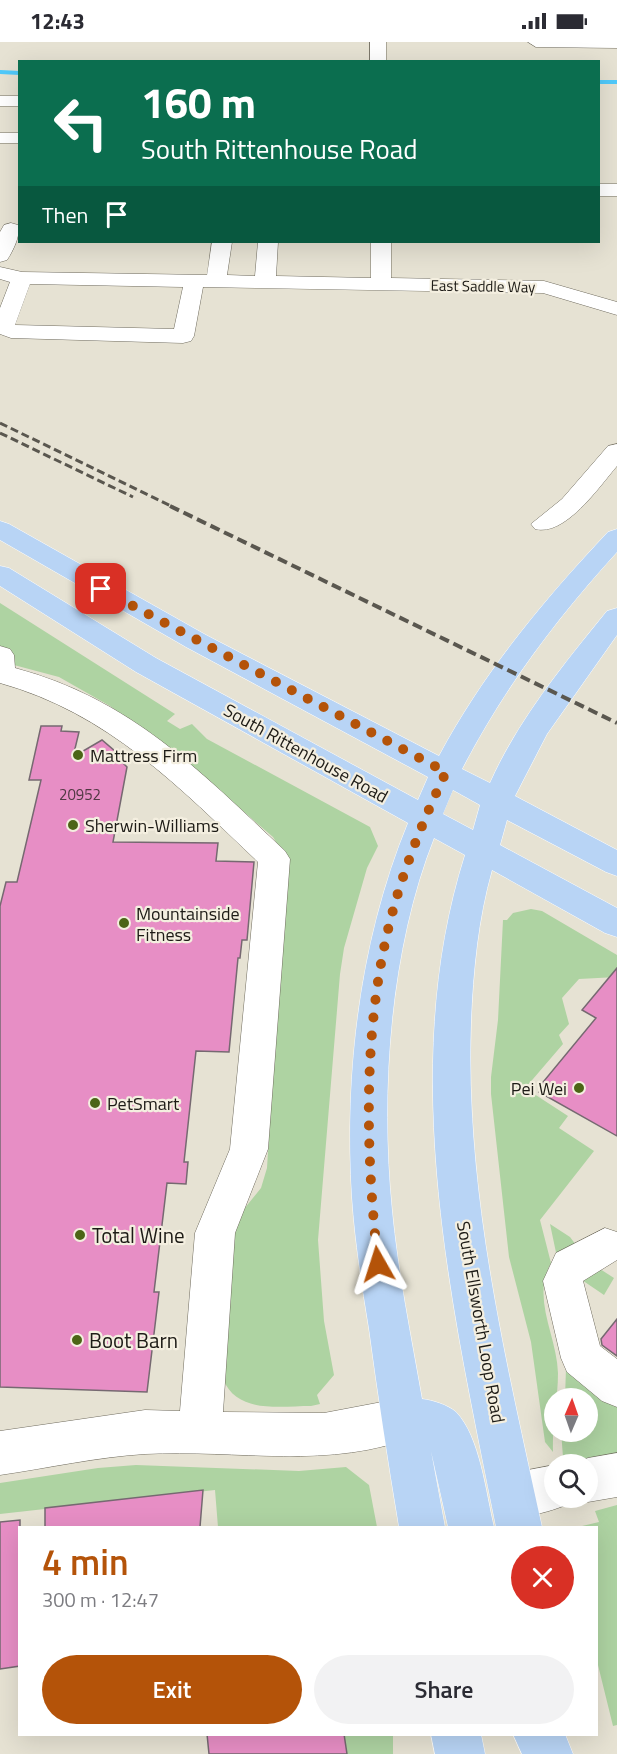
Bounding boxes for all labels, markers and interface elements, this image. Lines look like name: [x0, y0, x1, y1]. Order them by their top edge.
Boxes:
text: 12:43: [30, 4, 85, 38]
text: 160 m: [141, 70, 256, 134]
icon: left: [42, 84, 120, 162]
text: South Rittenhouse Road: [141, 128, 417, 169]
text: Then: [42, 198, 88, 232]
icon: arrive: [100, 198, 133, 231]
street label: East Saddle Way: [430, 274, 536, 298]
pin: [75, 563, 126, 614]
icon: arrive: [84, 572, 117, 605]
street label: South Rittenhouse Road: [219, 697, 393, 809]
place label: Mattress Firm: [90, 742, 197, 769]
marker: Mattress Firm: [71, 748, 85, 762]
house number: 20952: [59, 783, 101, 806]
place label: Sherwin-Williams: [85, 812, 219, 839]
marker: Sherwin-Williams: [66, 818, 80, 832]
place label: Mountainside Fitness: [136, 900, 240, 948]
marker: Mountainside Fitness: [117, 916, 131, 930]
place label: Pei Wei: [511, 1075, 567, 1102]
marker: Pei Wei: [572, 1081, 586, 1095]
place label: PetSmart: [107, 1090, 180, 1117]
marker: PetSmart: [88, 1096, 102, 1110]
place label: Total Wine: [92, 1219, 185, 1251]
street label: South Ellsworth Loop Road: [450, 1219, 512, 1425]
marker: Total Wine: [73, 1228, 87, 1242]
position arrow: [346, 1232, 410, 1296]
place label: Boot Barn: [89, 1324, 178, 1356]
marker: Boot Barn: [70, 1333, 84, 1347]
north arrow: [544, 1388, 598, 1442]
map controls: [544, 1388, 598, 1508]
button: search: [544, 1454, 598, 1508]
text: 4 min: [42, 1534, 129, 1589]
button: close: [511, 1546, 574, 1609]
text: 300 m · 12:47: [42, 1584, 159, 1615]
button: Exit: [42, 1655, 302, 1724]
button: Share: [314, 1655, 574, 1724]

